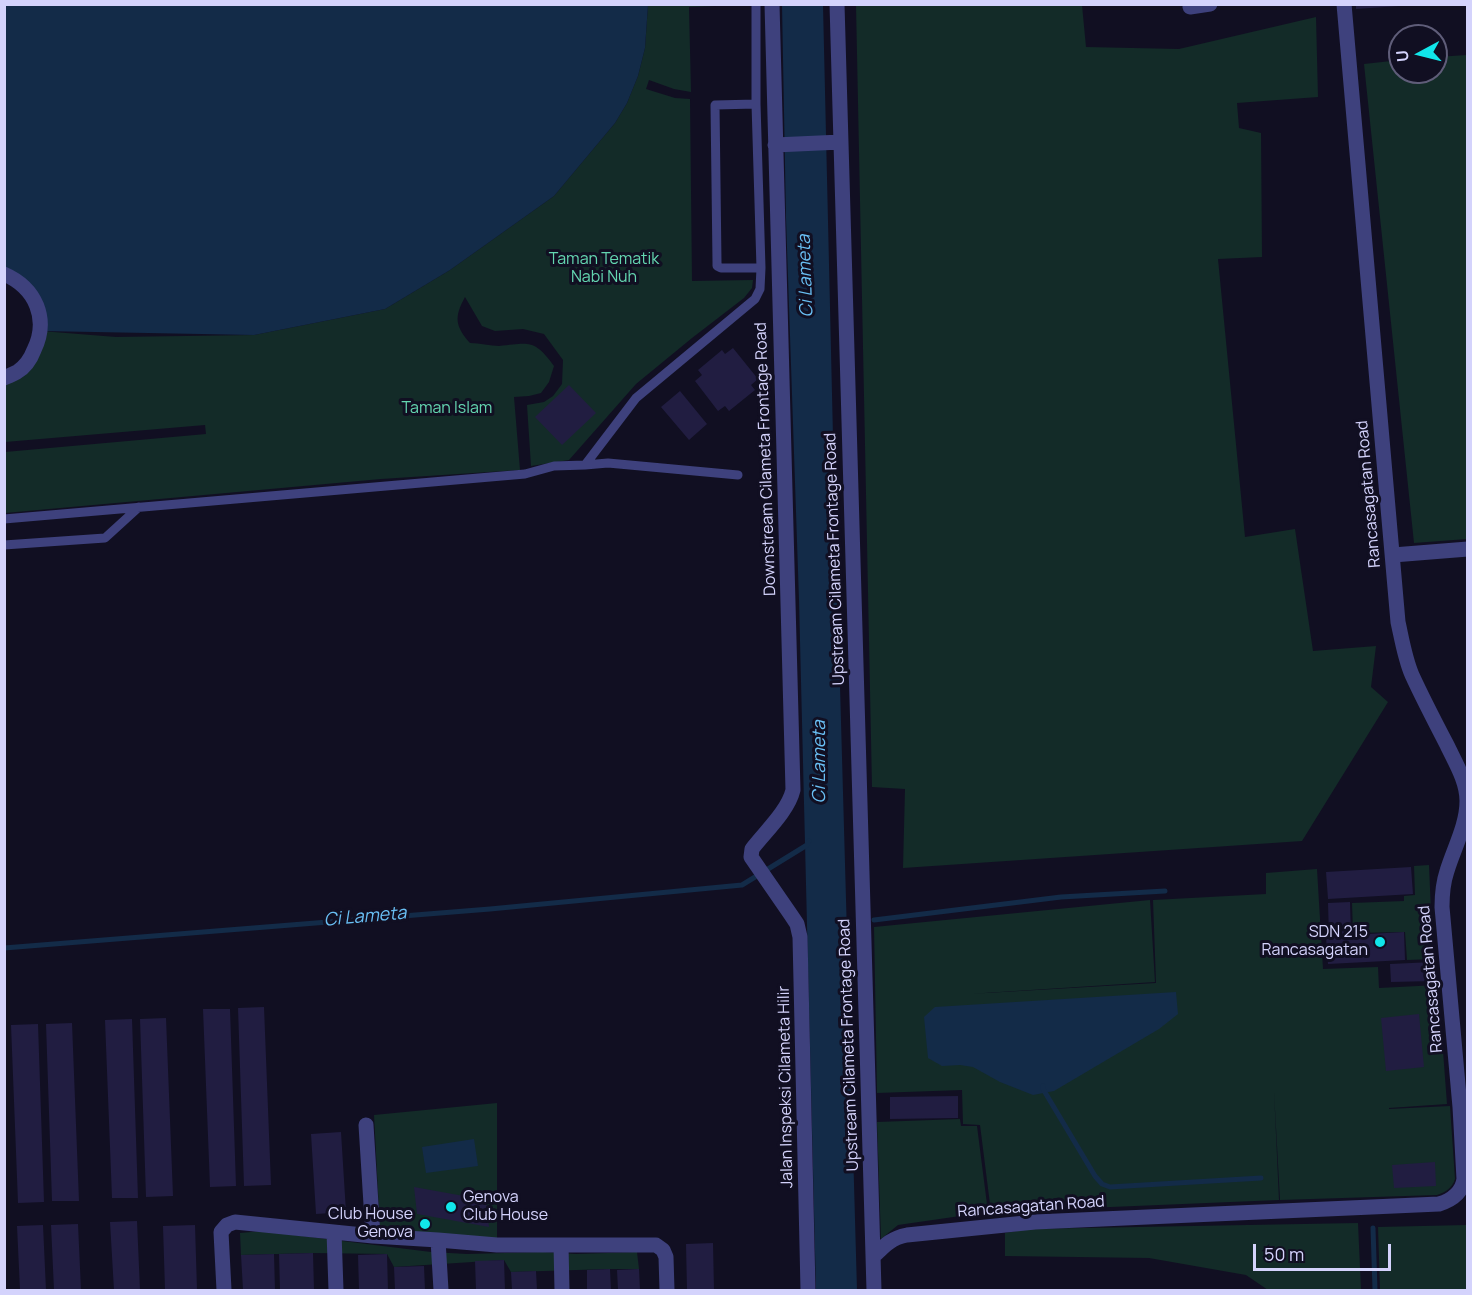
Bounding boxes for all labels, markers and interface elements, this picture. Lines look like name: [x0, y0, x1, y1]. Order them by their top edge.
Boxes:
north arrow: [1388, 24, 1448, 84]
text: U: [1390, 49, 1414, 63]
water label: Ci Lameta: [794, 234, 818, 318]
park label: Taman Tematik Nabi Nuh: [549, 250, 659, 288]
street label: Downstream Cilameta Frontage Road: [752, 322, 780, 596]
park label: Taman Islam: [402, 399, 492, 419]
street label: Rancasagatan Road: [1353, 420, 1385, 568]
street label: Upstream Cilameta Frontage Road: [821, 432, 849, 686]
water label: Ci Lameta: [809, 721, 831, 803]
water label: Ci Lameta: [323, 903, 407, 931]
street label: Rancasagatan Road: [1415, 905, 1447, 1053]
street label: Upstream Cilameta Frontage Road: [835, 918, 863, 1172]
place label: SDN 215 Rancasagatan: [1261, 923, 1368, 961]
marker: SDN 215 Rancasagatan: [1373, 935, 1387, 949]
street label: Jalan Inspeksi Cilameta Hilir: [775, 986, 797, 1188]
place label: Genova Club House: [463, 1188, 548, 1226]
street label: Rancasagatan Road: [957, 1192, 1105, 1222]
marker: Genova Club House: [444, 1200, 458, 1214]
place label: Club House Genova: [328, 1205, 413, 1243]
marker: Club House Genova: [418, 1217, 432, 1231]
scale bar: [1256, 1232, 1394, 1270]
text: 50 m: [1264, 1242, 1304, 1266]

